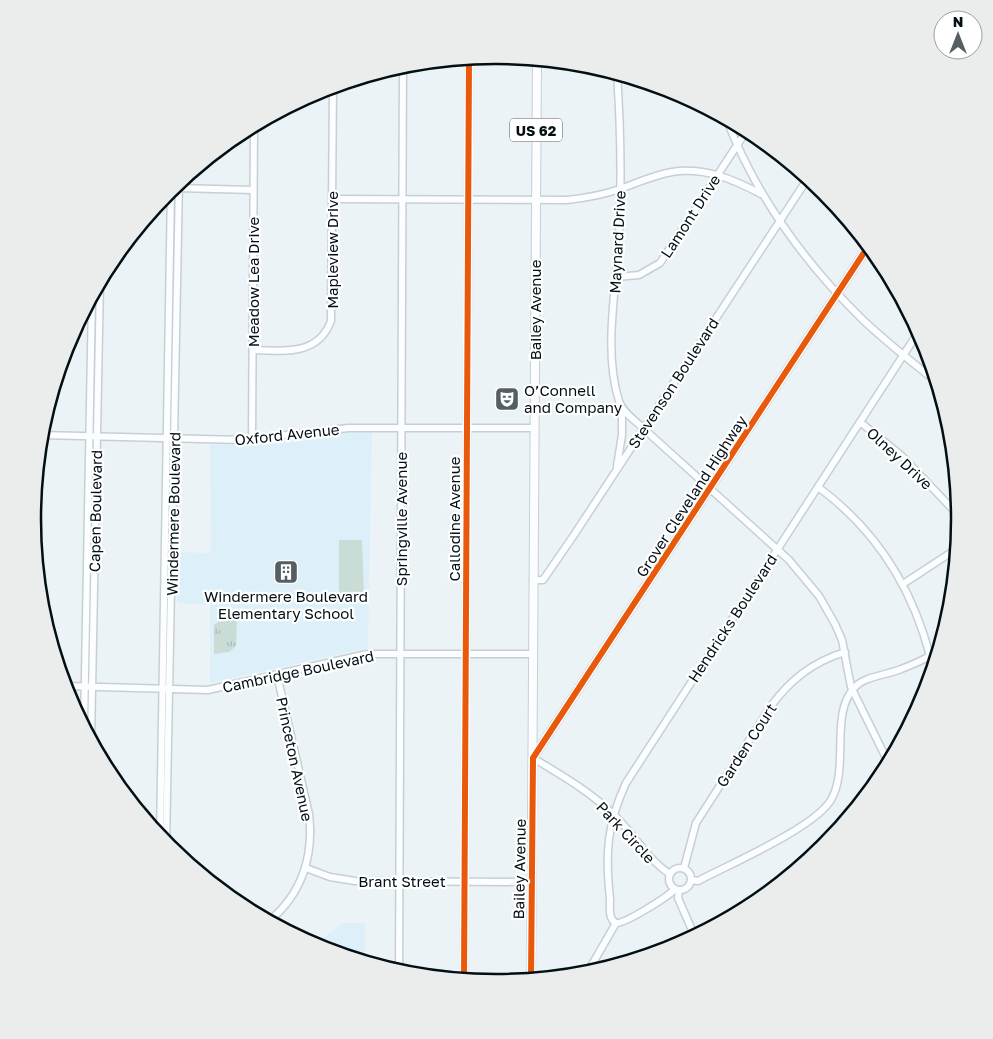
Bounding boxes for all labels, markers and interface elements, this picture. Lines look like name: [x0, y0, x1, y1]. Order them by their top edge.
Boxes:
north arrow: [933, 10, 983, 60]
text: N: [953, 13, 963, 30]
road number: US 62: [510, 118, 562, 142]
street label: Lamont Drive: [656, 171, 724, 261]
street label: Maynard Drive: [605, 190, 629, 294]
street label: Mapleview Drive: [323, 191, 341, 309]
street label: Meadow Lea Drive: [244, 216, 262, 347]
street label: Bailey Avenue: [526, 259, 544, 360]
street label: Stevenson Boulevard: [624, 314, 722, 452]
place label: O’Connell and Company: [524, 381, 623, 416]
theatre icon: O’Connell and Company: [494, 386, 520, 412]
street label: Grover Cleveland Highway: [632, 411, 750, 580]
street label: Oxford Avenue: [234, 420, 341, 448]
street label: Olney Drive: [864, 423, 937, 493]
street label: Windermere Boulevard: [163, 432, 183, 596]
street label: Capen Boulevard: [85, 450, 105, 572]
street label: Springville Avenue: [392, 451, 410, 586]
street label: Callodine Avenue: [445, 456, 463, 582]
street label: Hendricks Boulevard: [684, 550, 780, 686]
building icon: Windermere Boulevard Elementary School: [273, 559, 299, 585]
place label: Windermere Boulevard Elementary School: [204, 587, 368, 622]
street label: Cambridge Boulevard: [221, 646, 375, 696]
street label: Princeton Avenue: [273, 695, 317, 823]
street label: Garden Court: [712, 700, 780, 790]
street label: Park Circle: [593, 797, 659, 867]
street label: Bailey Avenue: [509, 818, 529, 920]
street label: Brant Street: [358, 872, 446, 890]

